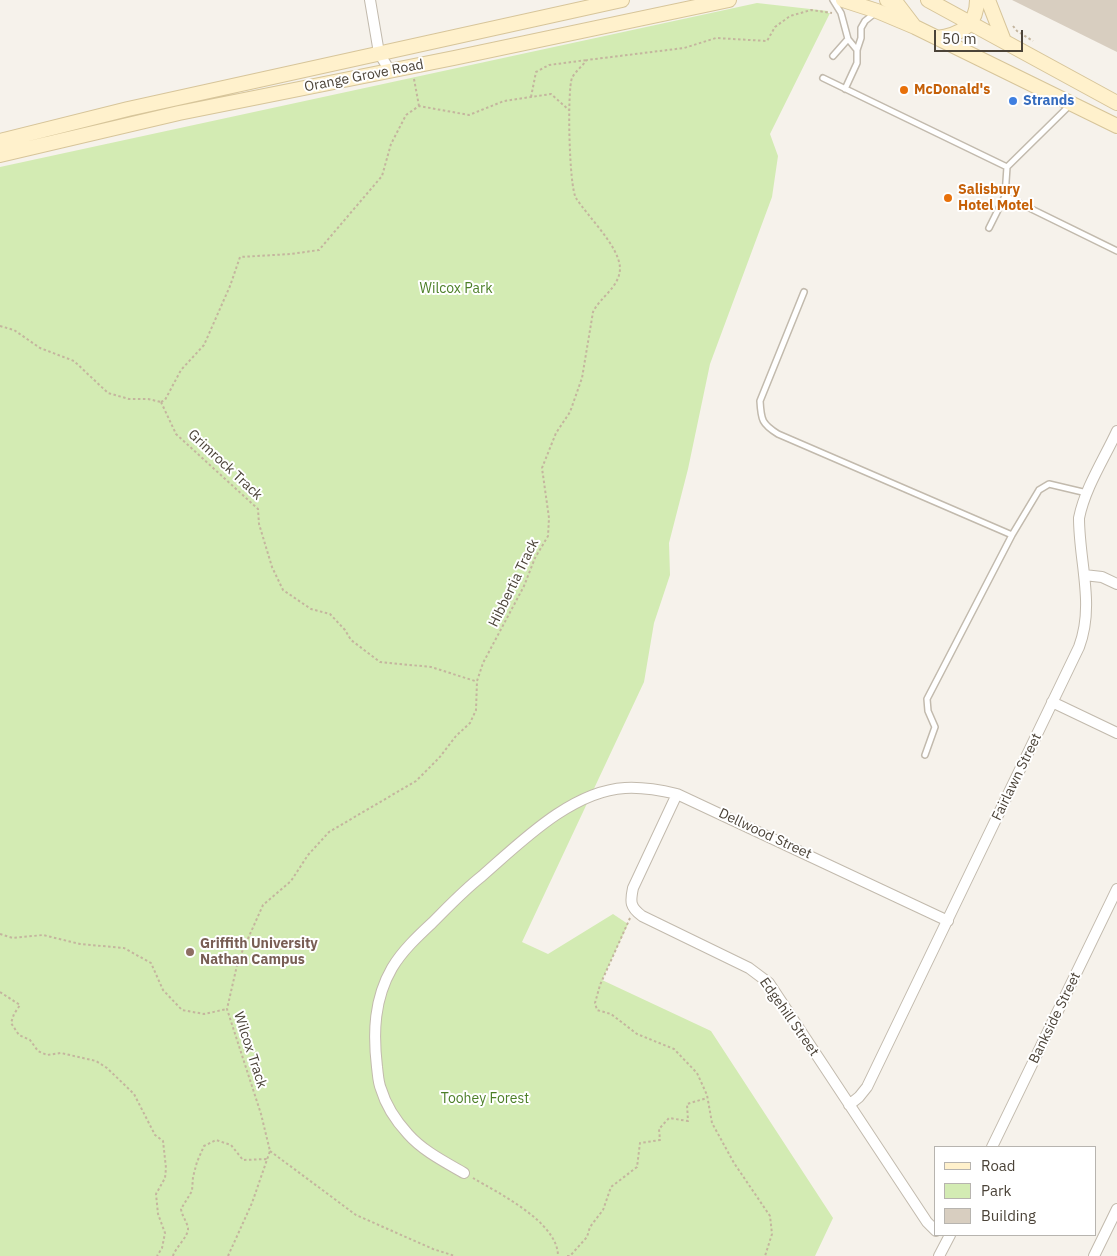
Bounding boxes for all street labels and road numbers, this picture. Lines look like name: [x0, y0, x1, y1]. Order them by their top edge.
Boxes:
street label: Orange Grove Road: [303, 56, 425, 96]
street label: Grimrock Track: [184, 426, 266, 504]
street label: Hibbertia Track: [485, 536, 543, 630]
street label: Fairlawn Street: [989, 731, 1045, 823]
street label: Dellwood Street: [716, 805, 814, 863]
street label: Bankside Street: [1026, 970, 1084, 1066]
street label: Edgehill Street: [756, 975, 822, 1059]
street label: Wilcox Track: [230, 1010, 270, 1090]

